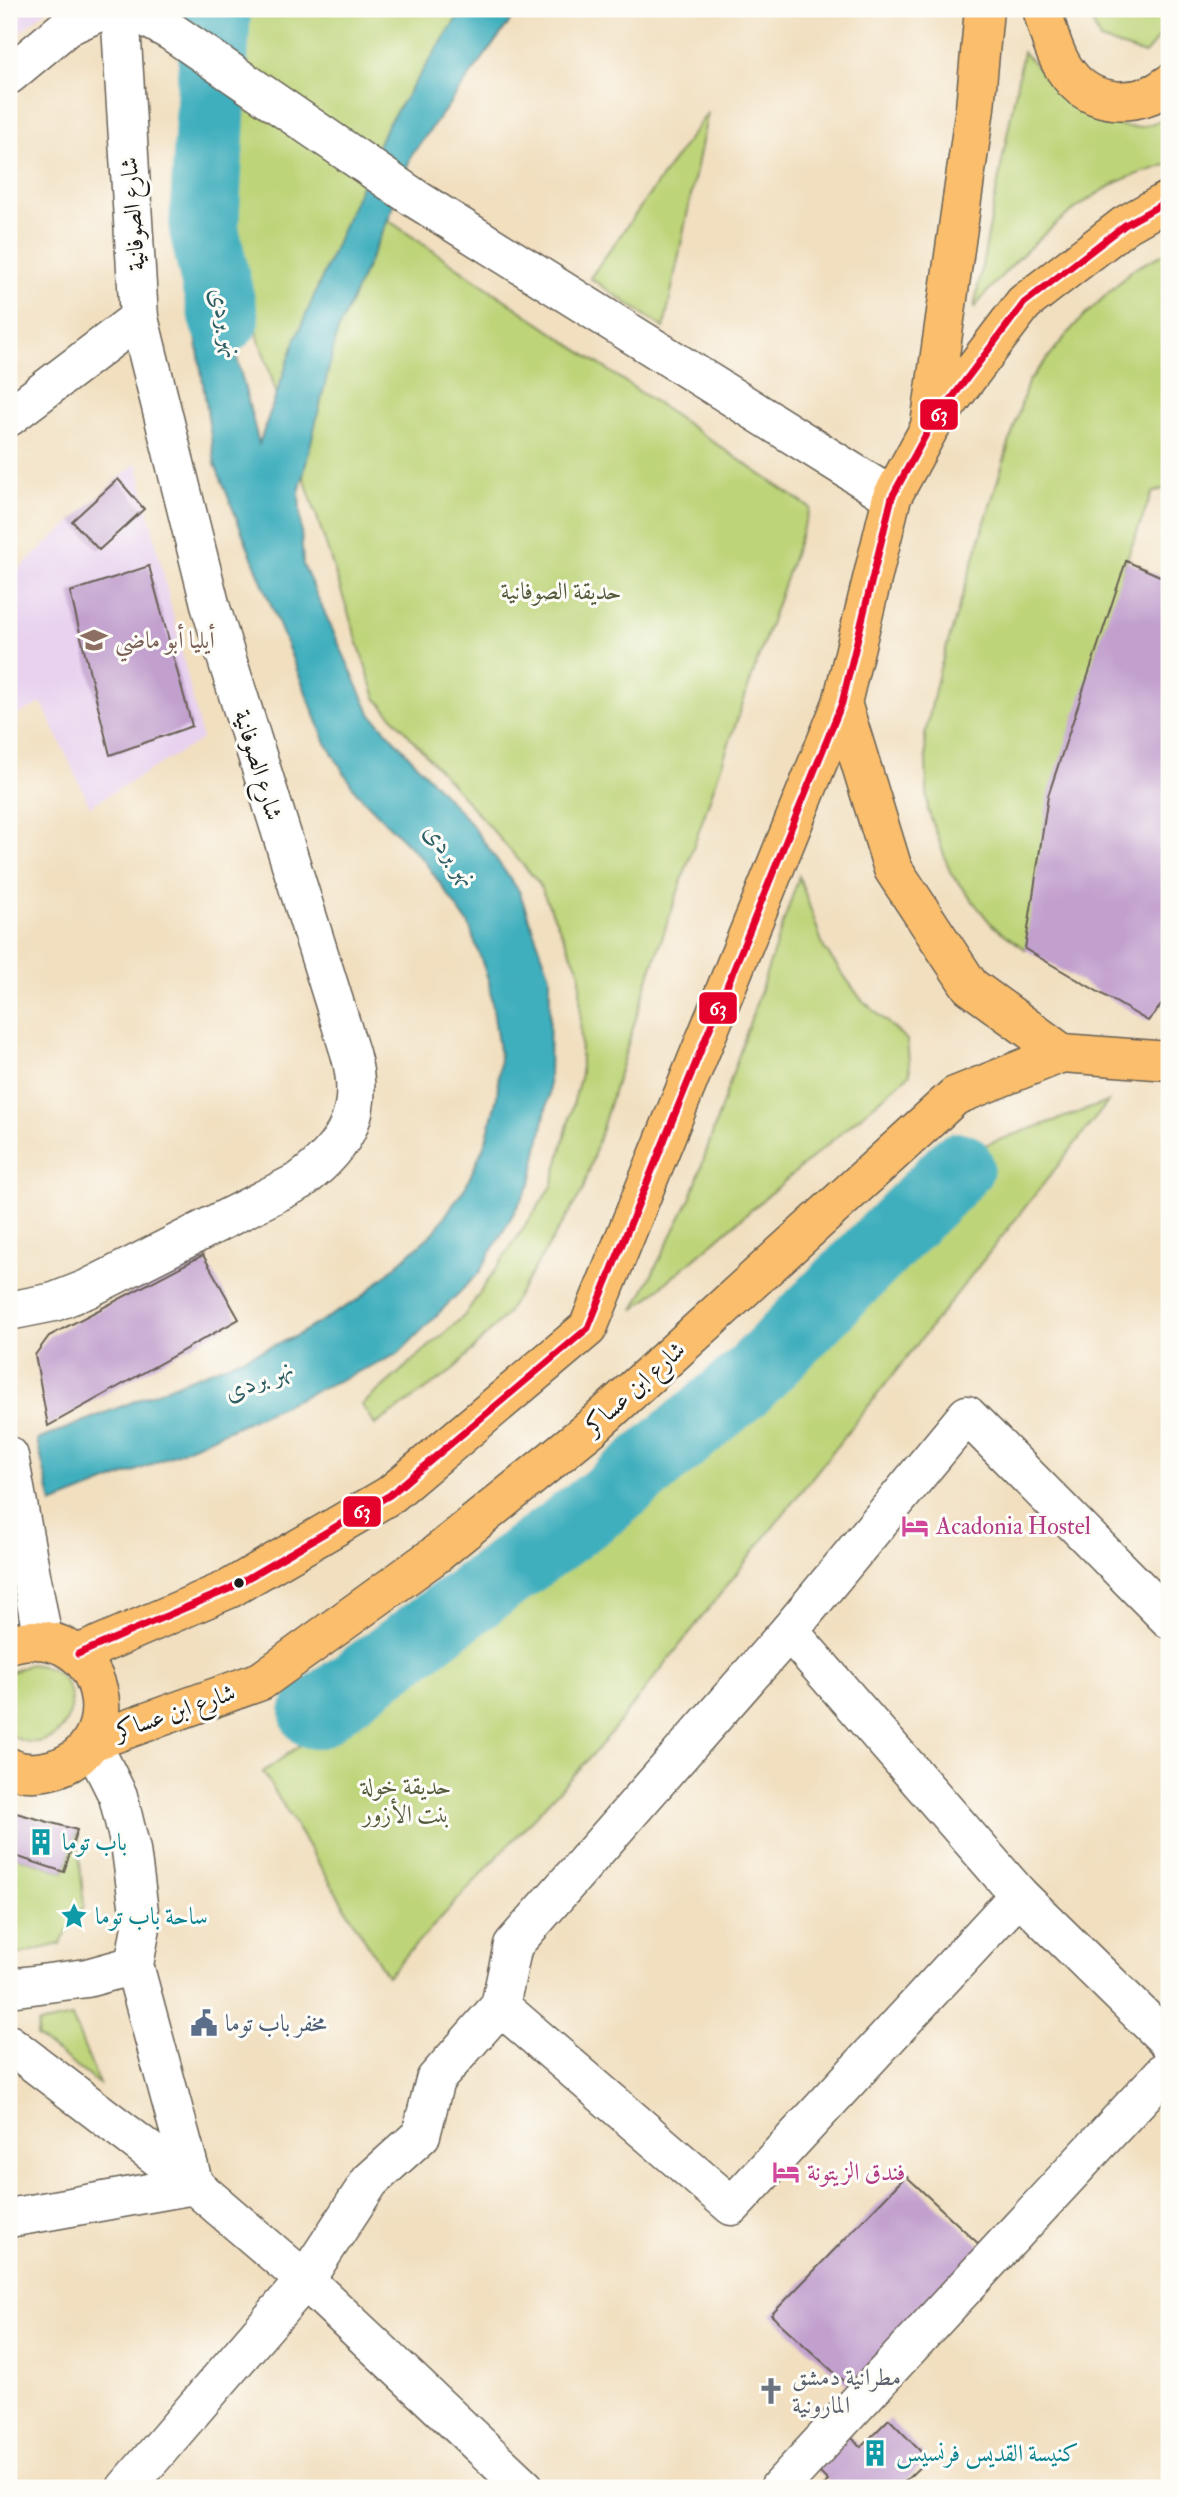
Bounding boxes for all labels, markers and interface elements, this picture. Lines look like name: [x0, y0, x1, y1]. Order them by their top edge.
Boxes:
street label: شارع الصوفانية: [114, 156, 156, 272]
water label: نهر بردى: [202, 284, 250, 362]
line badge: 63: [919, 398, 959, 431]
text: 63: [931, 403, 947, 427]
park label: حديقة الصوفانية: [501, 576, 621, 607]
place label: أيليا أبو ماضي: [115, 623, 215, 662]
school or university icon: أيليا أبو ماضي: [79, 625, 109, 655]
street label: شارع الصوفانية: [223, 706, 289, 825]
water label: نهر بردى: [417, 817, 485, 893]
line badge: 63: [698, 991, 738, 1025]
text: 63: [710, 997, 726, 1021]
street label: شارع ابن عساكر: [576, 1334, 695, 1447]
water label: نهر بردى: [220, 1352, 298, 1408]
line badge: 63: [342, 1495, 382, 1528]
text: 63: [354, 1500, 370, 1524]
hotel icon: Acadonia Hostel: [900, 1511, 930, 1541]
place label: Acadonia Hostel: [935, 1511, 1091, 1542]
unlabelled marker: [232, 1576, 246, 1590]
street label: شارع ابن عساكر: [108, 1677, 241, 1752]
park label: حديقة خولة بنت الأزور: [360, 1771, 451, 1830]
building icon: باب توما: [26, 1827, 56, 1857]
place label: باب توما: [62, 1827, 127, 1858]
place icon: ساحة باب توما: [59, 1901, 89, 1931]
place label: ساحة باب توما: [95, 1901, 208, 1932]
public building icon: مخفر باب توما: [189, 2008, 219, 2038]
place label: مخفر باب توما: [225, 2008, 327, 2039]
hotel icon: فندق الزيتونة: [771, 2157, 801, 2187]
place label: فندق الزيتونة: [807, 2157, 905, 2188]
place label: مطرانية دمشق المارونية: [792, 2362, 901, 2421]
church icon: مطرانية دمشق المارونية: [756, 2376, 786, 2406]
building icon: كنيسة القديس فرنسيس: [860, 2438, 890, 2468]
place label: كنيسة القديس فرنسيس: [896, 2438, 1079, 2469]

